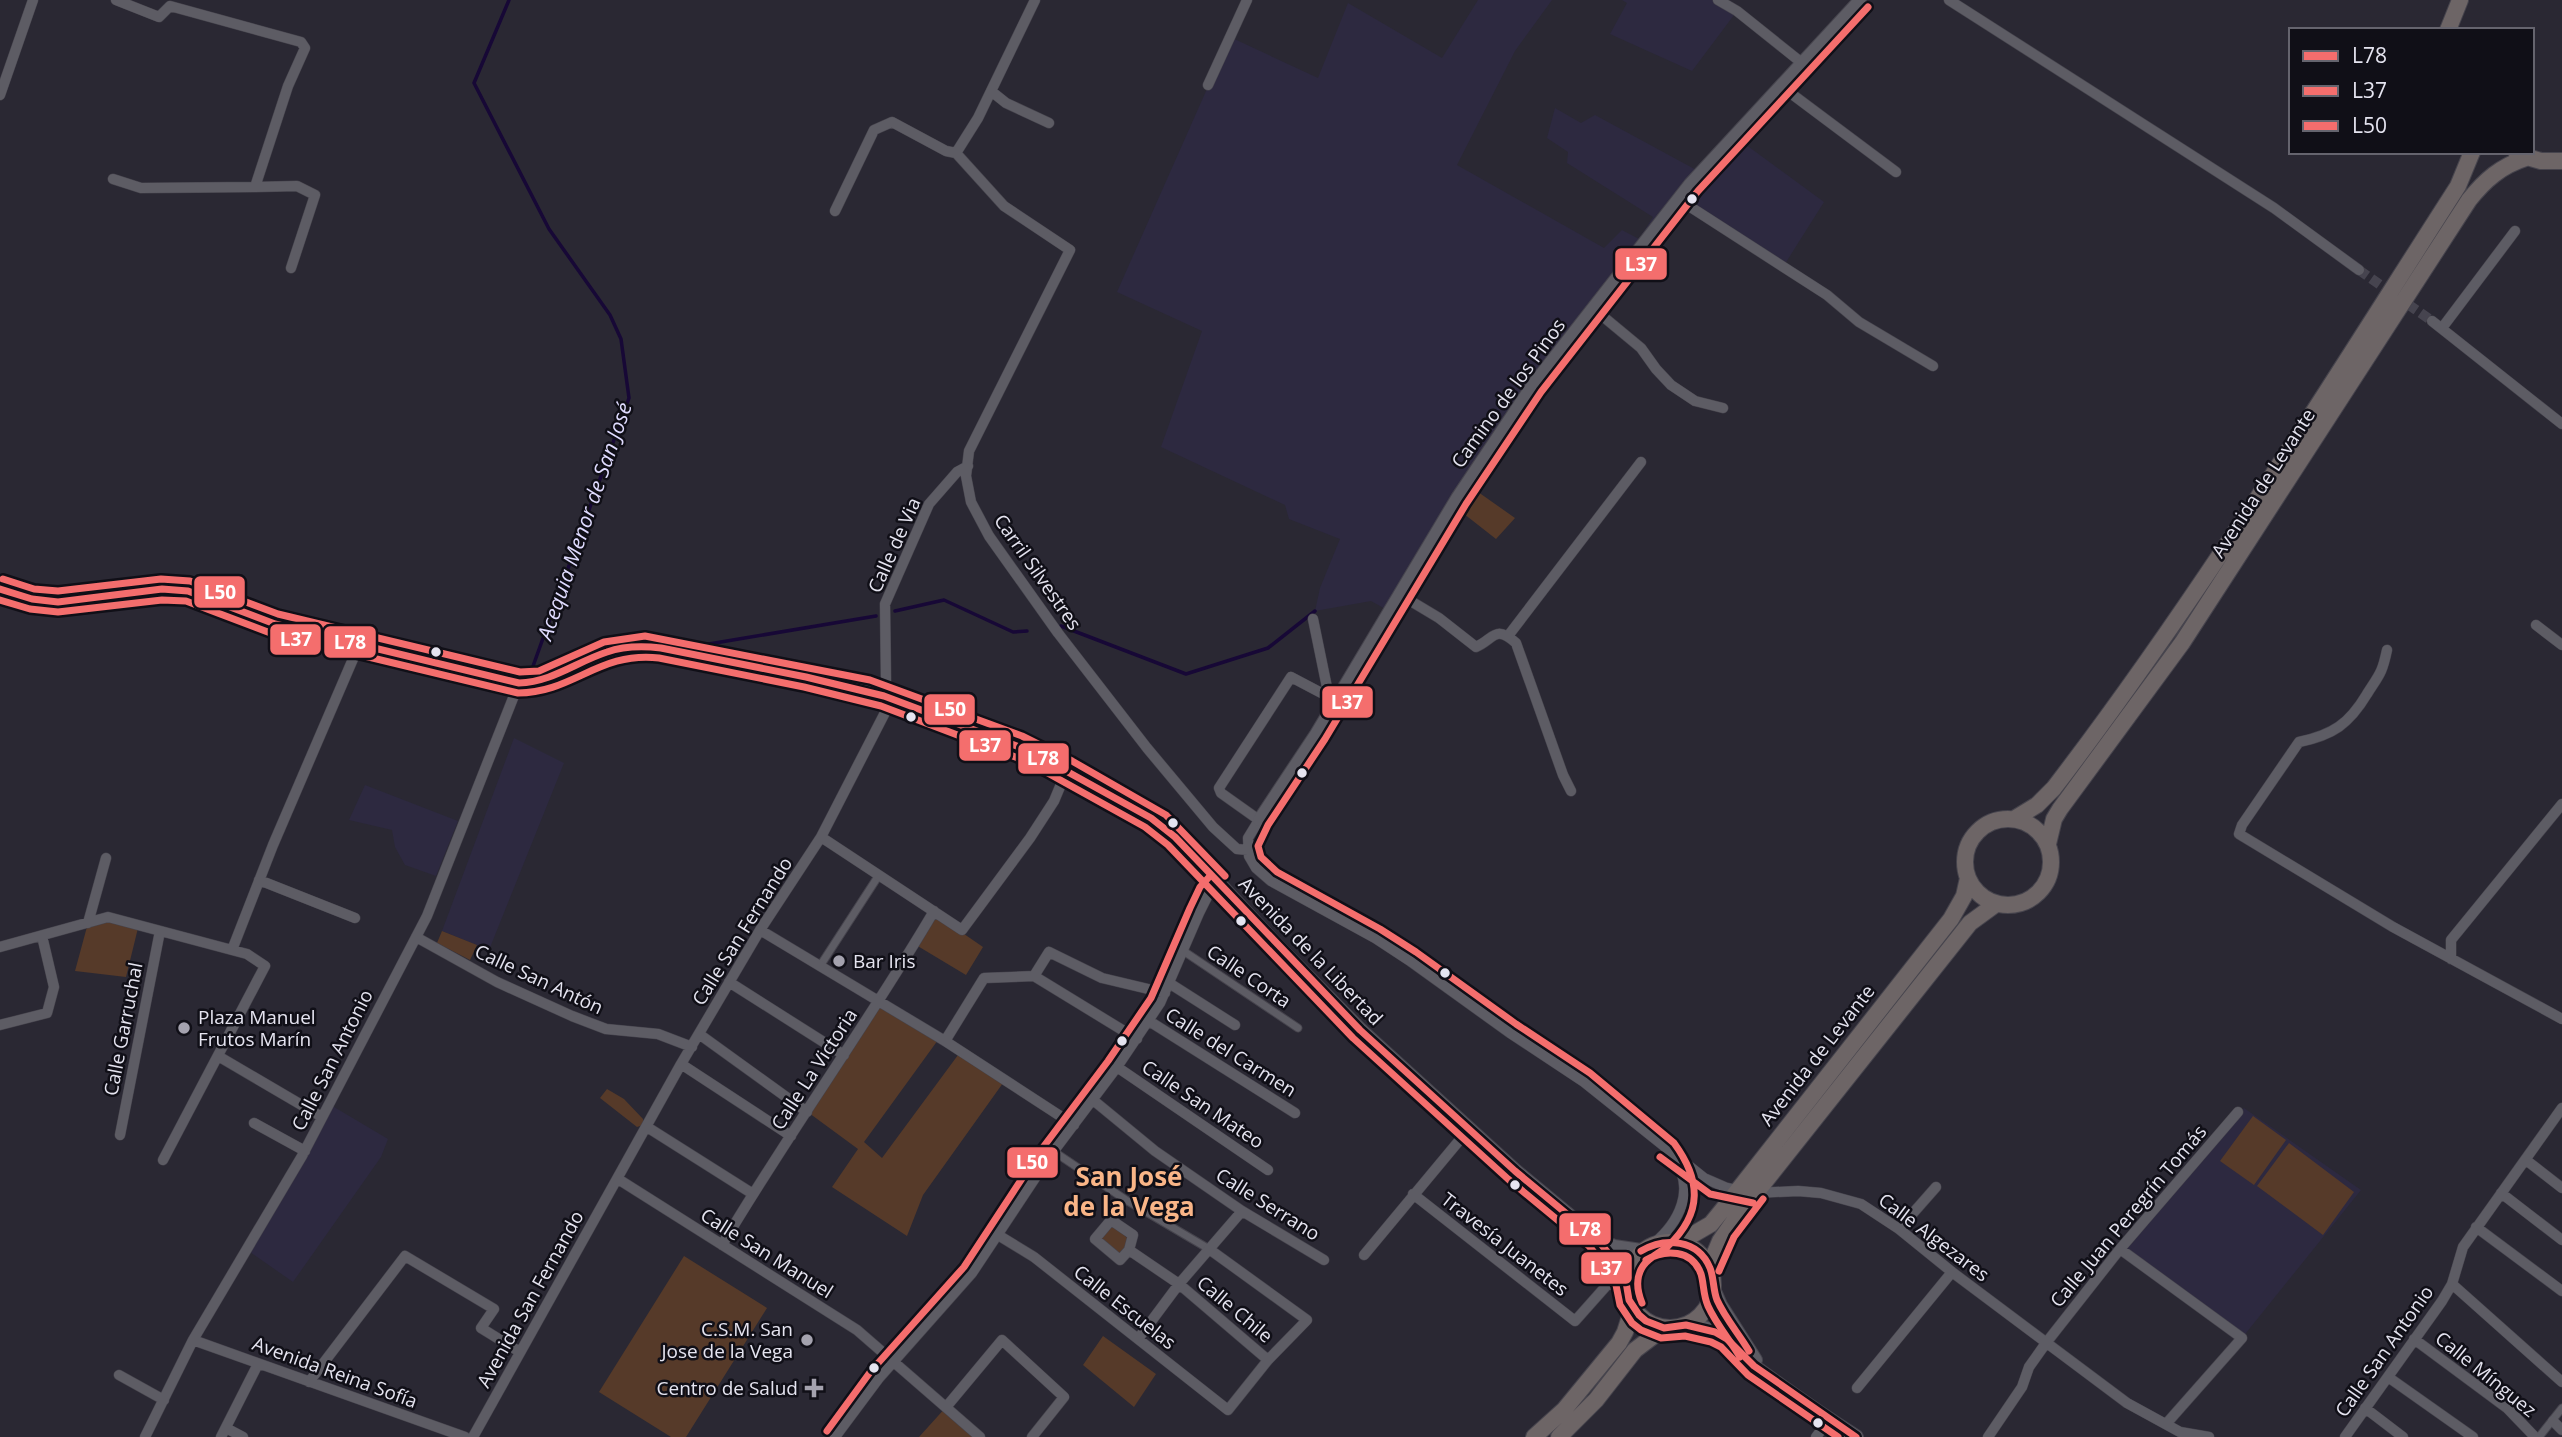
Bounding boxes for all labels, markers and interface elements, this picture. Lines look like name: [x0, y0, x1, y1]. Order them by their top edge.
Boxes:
legend: [2289, 28, 2534, 154]
text: L78: [2352, 41, 2387, 69]
text: L37: [2352, 76, 2387, 104]
text: L50: [2352, 111, 2387, 139]
unlabelled marker: [1685, 192, 1699, 206]
line badge: L37: [1614, 247, 1668, 281]
text: L37: [1625, 251, 1657, 277]
street label: Camino de los Pinos: [1445, 313, 1571, 473]
water label: Acequia Menor de San José: [530, 398, 638, 645]
street label: Avenida de Levante: [2205, 403, 2321, 563]
street label: Calle de Via: [861, 493, 927, 597]
street label: Carril Silvestres: [988, 509, 1088, 635]
line badge: L50: [193, 575, 246, 609]
text: L50: [204, 579, 236, 605]
line badge: L37: [269, 623, 322, 656]
line badge: L78: [323, 625, 377, 659]
text: L37: [280, 626, 312, 652]
text: L78: [334, 629, 366, 655]
unlabelled marker: [429, 645, 443, 659]
line badge: L37: [1321, 685, 1374, 719]
text: L37: [1331, 689, 1363, 715]
line badge: L50: [923, 693, 976, 726]
text: L50: [934, 696, 966, 722]
unlabelled marker: [904, 710, 918, 724]
line badge: L37: [958, 729, 1012, 762]
text: L37: [969, 732, 1001, 758]
line badge: L78: [1017, 742, 1070, 775]
text: L78: [1027, 745, 1059, 771]
unlabelled marker: [1295, 766, 1309, 780]
unlabelled marker: [1166, 816, 1180, 830]
street label: Calle San Fernando: [686, 852, 798, 1010]
street label: Avenida de la Libertad: [1233, 871, 1389, 1031]
unlabelled marker: [1234, 914, 1248, 928]
street label: Calle San Antón: [471, 938, 607, 1020]
street label: Calle Corta: [1202, 938, 1296, 1014]
place label: Bar Iris: [853, 948, 915, 974]
marker: Bar Iris: [831, 953, 847, 969]
street label: Calle Garruchal: [97, 960, 149, 1098]
unlabelled marker: [1438, 966, 1452, 980]
street label: Avenida de Levante: [1754, 979, 1880, 1131]
street label: Calle San Antonio: [285, 985, 379, 1135]
street label: Calle del Carmen: [1161, 1001, 1301, 1103]
street label: Calle La Victoria: [765, 1003, 863, 1135]
place label: Plaza Manuel Frutos Marín: [198, 1004, 316, 1052]
marker: Plaza Manuel Frutos Marín: [176, 1020, 192, 1036]
unlabelled marker: [1115, 1034, 1129, 1048]
street label: Calle San Mateo: [1137, 1054, 1269, 1154]
street label: Calle Juan Peregrín Tomás: [2044, 1119, 2212, 1313]
line badge: L50: [1006, 1146, 1059, 1179]
text: L50: [1016, 1149, 1048, 1175]
district label: San José de la Vega: [1063, 1158, 1195, 1224]
street label: Calle Serrano: [1211, 1162, 1325, 1246]
unlabelled marker: [1508, 1178, 1522, 1192]
street label: Travesía Juanetes: [1436, 1186, 1574, 1302]
street label: Calle Algezares: [1873, 1187, 1995, 1287]
street label: Calle San Manuel: [696, 1202, 838, 1304]
street label: Avenida San Fernando: [471, 1206, 589, 1392]
line badge: L78: [1558, 1212, 1612, 1246]
text: L78: [1569, 1216, 1601, 1242]
line badge: L37: [1580, 1251, 1633, 1285]
text: L37: [1590, 1255, 1622, 1281]
street label: Calle Escuelas: [1068, 1259, 1182, 1355]
street label: Calle Chile: [1192, 1270, 1278, 1348]
street label: Calle San Antonio: [2329, 1280, 2439, 1422]
place label: C.S.M. San Jose de la Vega: [659, 1316, 793, 1364]
street label: Calle Mínguez: [2430, 1325, 2542, 1423]
street label: Avenida Reina Sofía: [249, 1330, 421, 1414]
marker: C.S.M. San Jose de la Vega: [799, 1332, 815, 1348]
unlabelled marker: [867, 1361, 881, 1375]
place label: Centro de Salud: [657, 1375, 798, 1401]
marker: Centro de Salud: [804, 1378, 824, 1398]
unlabelled marker: [1811, 1416, 1825, 1430]

